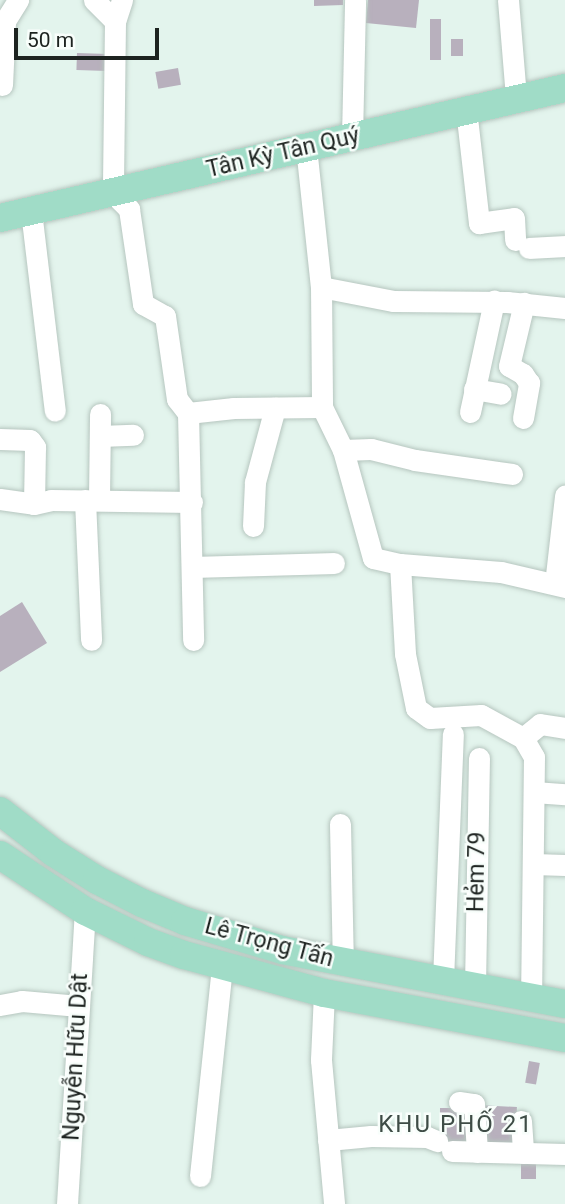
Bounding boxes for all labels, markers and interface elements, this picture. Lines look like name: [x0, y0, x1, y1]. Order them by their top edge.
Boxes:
scale bar: [18, 14, 163, 58]
text: 50 m: [27, 28, 74, 52]
street label: Tân Kỳ Tân Quý: [204, 122, 362, 184]
street label: Hẻm 79: [463, 832, 491, 912]
street label: Lê Trọng Tấn: [201, 912, 337, 974]
street label: Nguyễn Hữu Dật: [58, 973, 94, 1141]
district label: KHU PHỐ 21: [380, 1111, 532, 1139]

